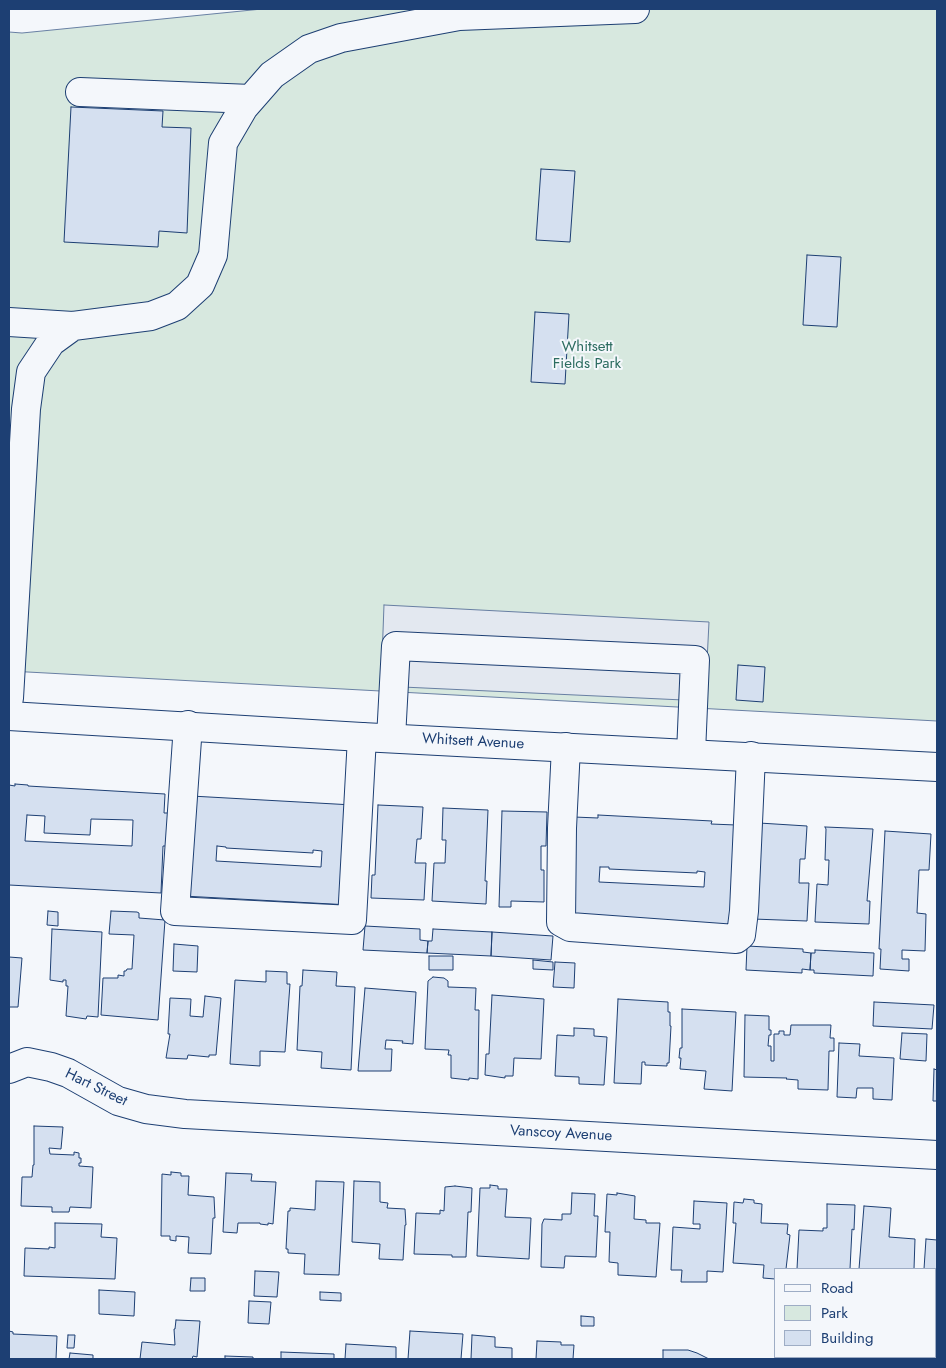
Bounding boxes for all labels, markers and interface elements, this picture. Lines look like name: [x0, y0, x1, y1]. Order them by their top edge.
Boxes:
park label: Whitsett Fields Park: [553, 338, 621, 373]
street label: Whitsett Avenue: [421, 730, 525, 754]
street label: Hart Street: [62, 1065, 130, 1111]
street label: Vanscoy Avenue: [509, 1122, 613, 1146]
legend: [774, 1268, 936, 1358]
text: Road: [821, 1277, 853, 1299]
text: Park: [821, 1302, 848, 1324]
text: Building: [821, 1327, 873, 1349]

